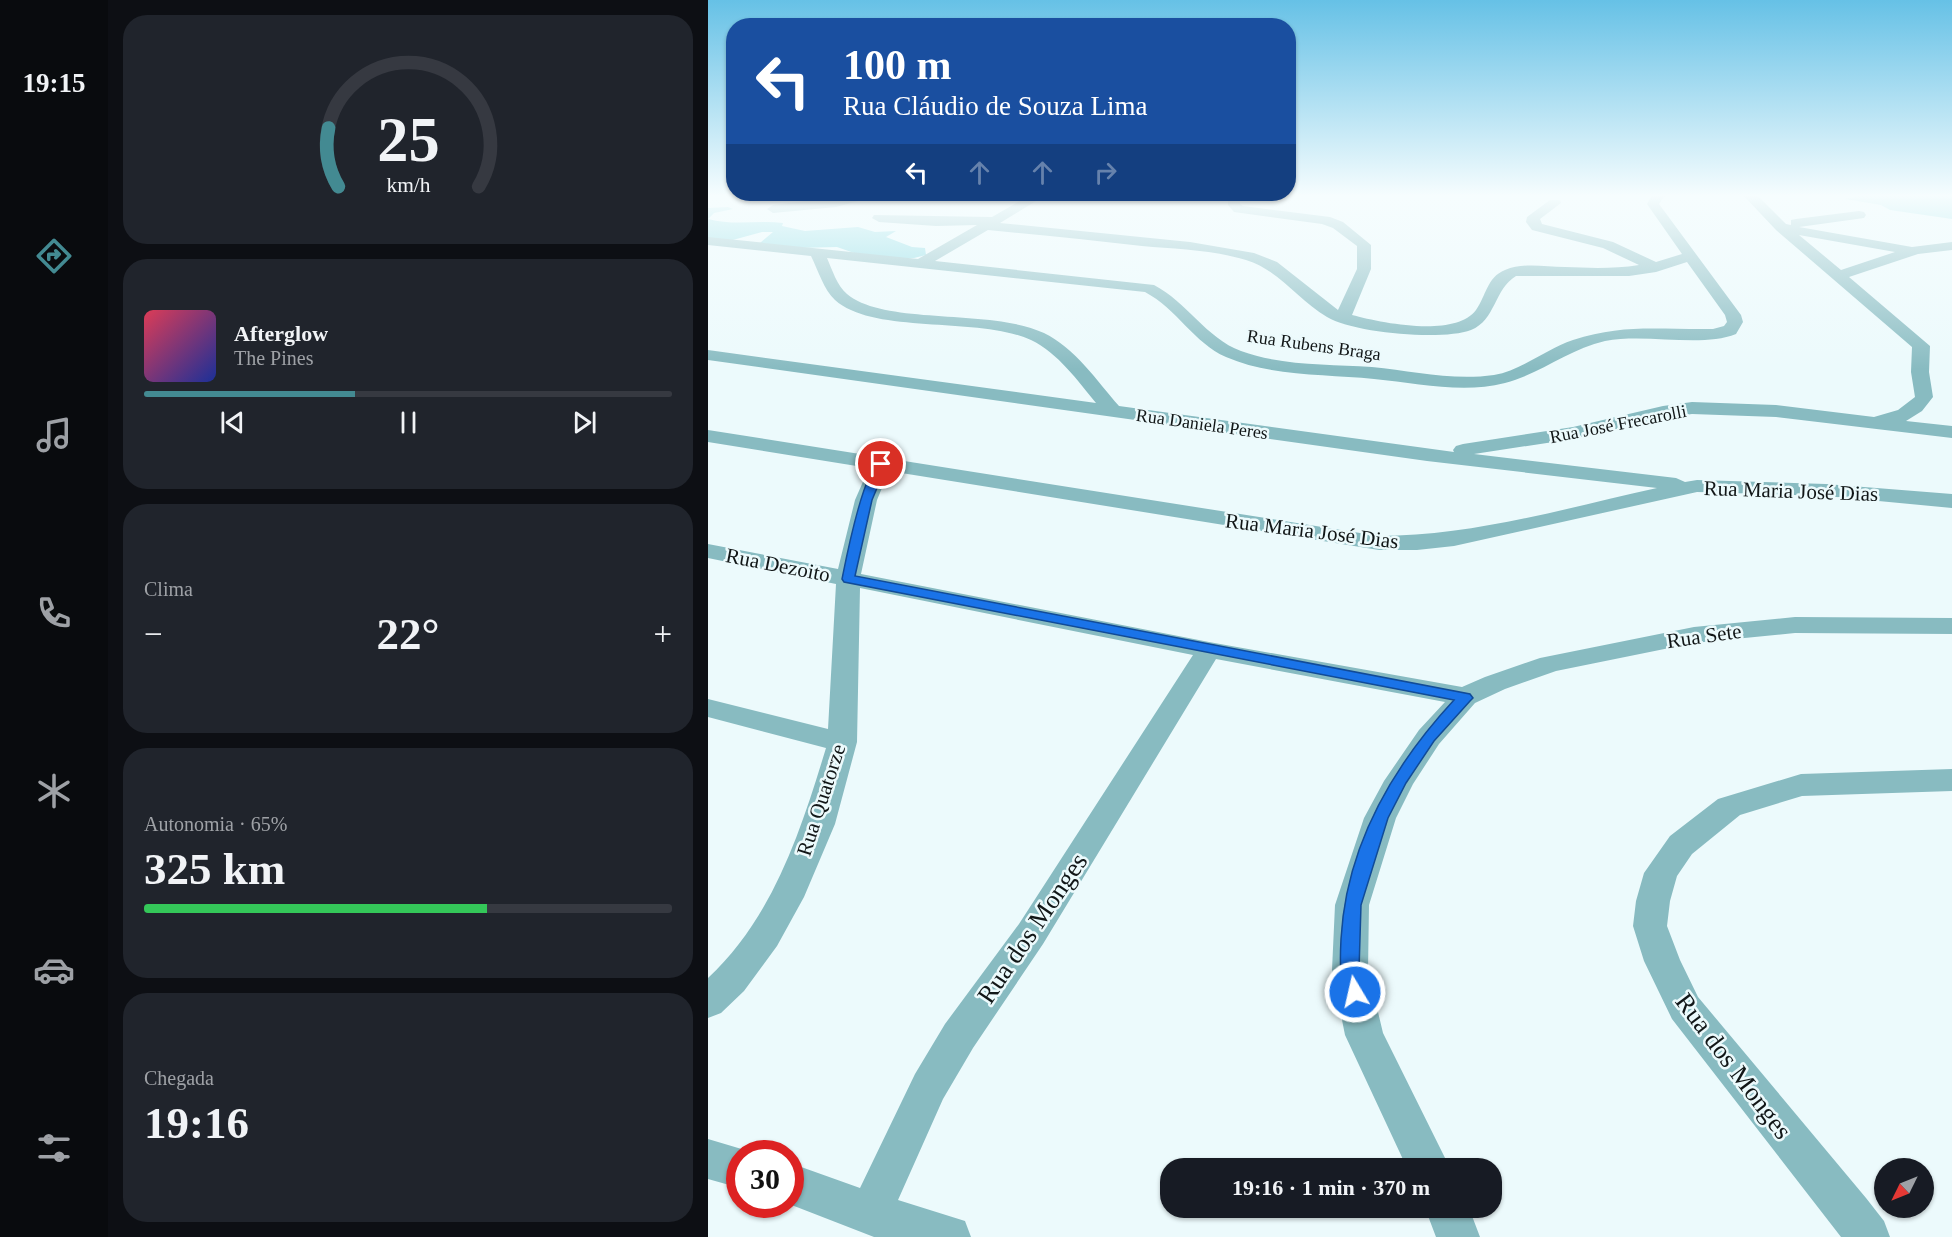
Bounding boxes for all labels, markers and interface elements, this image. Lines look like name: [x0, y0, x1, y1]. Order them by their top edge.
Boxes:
icon: left: [744, 42, 822, 120]
text: 100 m: [843, 42, 952, 88]
text: 19:15: [23, 68, 86, 98]
text: Rua Cláudio de Souza Lima: [843, 91, 1147, 121]
text: 25: [377, 105, 439, 174]
icon: left: [900, 156, 933, 189]
icon: ahead: [963, 156, 996, 189]
icon: ahead: [1026, 156, 1059, 189]
icon: right: [1089, 156, 1122, 189]
text: km/h: [386, 173, 430, 197]
icon: directions: [33, 235, 75, 277]
text: Afterglow: [234, 321, 328, 346]
street label: Rua Rubens Braga: [1246, 326, 1382, 364]
text: The Pines: [234, 347, 313, 369]
street label: Rua José Frecarolli: [1548, 401, 1688, 447]
street label: Rua Daniela Peres: [1135, 405, 1269, 443]
icon: previous: [216, 406, 249, 439]
icon: pause: [392, 406, 425, 439]
icon: next: [568, 406, 601, 439]
icon: music: [33, 414, 75, 456]
pin: [855, 438, 906, 489]
icon: arrive: [864, 447, 897, 480]
street label: Rua Maria José Dias: [1703, 476, 1879, 506]
street label: Rua Maria José Dias: [1224, 508, 1400, 554]
street label: Rua Dezoito: [724, 543, 832, 587]
text: Clima: [144, 578, 193, 600]
icon: phone: [33, 592, 75, 634]
text: 22°: [377, 609, 440, 659]
text: −: [144, 616, 163, 652]
text: +: [653, 616, 672, 652]
street label: Rua Sete: [1665, 619, 1743, 653]
street label: Rua Quatorze: [792, 741, 850, 859]
icon: climate: [33, 770, 75, 812]
text: Autonomia · 65%: [144, 813, 287, 835]
text: 325 km: [144, 844, 285, 894]
street label: Rua dos Monges: [972, 848, 1093, 1009]
icon: car: [33, 949, 75, 991]
position arrow: [1323, 960, 1387, 1024]
street label: Rua dos Monges: [1669, 988, 1798, 1145]
text: Chegada: [144, 1067, 214, 1089]
text: 19:16: [144, 1098, 249, 1148]
icon: filters: [33, 1127, 75, 1169]
speed limit sign: 30: [726, 1140, 804, 1218]
north arrow: [1874, 1158, 1934, 1218]
map controls: [1874, 1158, 1934, 1218]
text: 19:16 · 1 min · 370 m: [1232, 1175, 1430, 1200]

